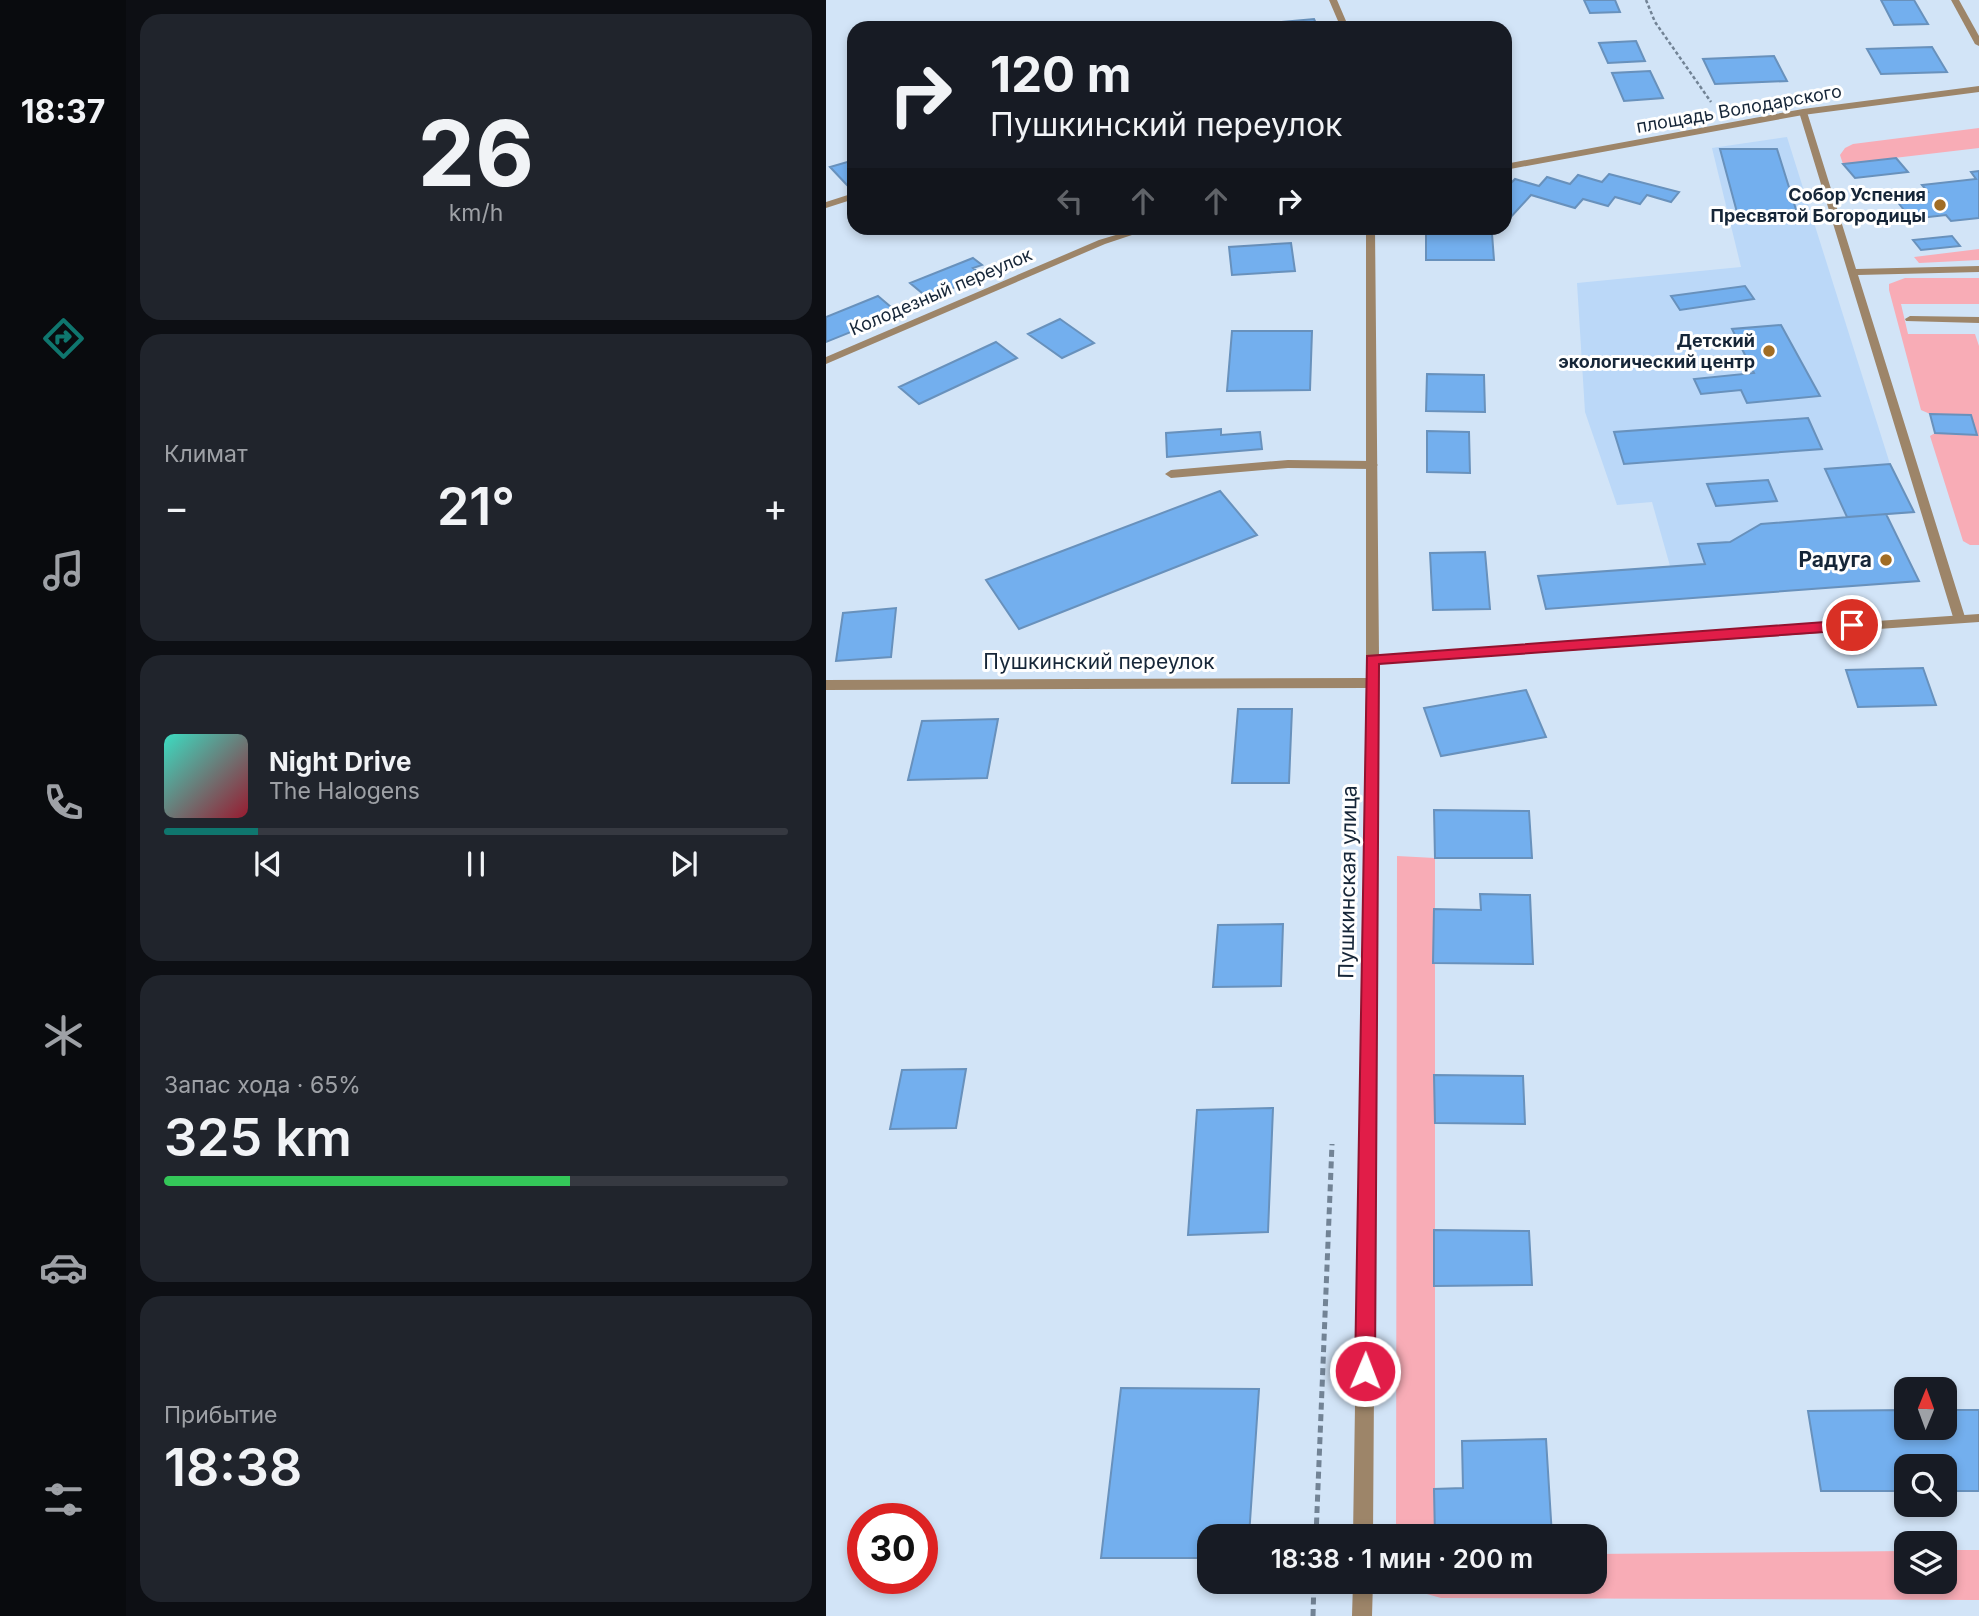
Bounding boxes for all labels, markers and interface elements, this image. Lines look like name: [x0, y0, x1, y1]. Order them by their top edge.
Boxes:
text: 120 m: [990, 45, 1131, 104]
icon: right: [875, 49, 966, 140]
street label: площадь Володарского: [1635, 80, 1843, 137]
text: 18:37: [21, 92, 105, 131]
text: 26: [418, 98, 534, 208]
text: Пушкинский переулок: [990, 105, 1342, 144]
icon: left: [1051, 182, 1089, 220]
icon: ahead: [1124, 182, 1162, 220]
icon: ahead: [1197, 182, 1235, 220]
icon: right: [1270, 182, 1308, 220]
place label: Собор Успения Пресвятой Богородицы: [1710, 184, 1926, 226]
marker: Собор Успения Пресвятой Богородицы: [1932, 197, 1948, 213]
text: km/h: [449, 199, 503, 227]
street label: Колодезный переулок: [846, 243, 1035, 340]
icon: directions: [39, 314, 88, 363]
place label: Детский экологический центр: [1558, 330, 1755, 372]
marker: Детский экологический центр: [1761, 343, 1777, 359]
text: Климат: [164, 440, 248, 468]
text: 21°: [437, 475, 515, 538]
text: −: [164, 484, 189, 530]
text: +: [763, 484, 788, 530]
icon: music: [39, 546, 88, 595]
place label: Радуга: [1798, 547, 1872, 572]
marker: Радуга: [1878, 552, 1894, 568]
pin: [1822, 595, 1882, 655]
icon: arrive: [1833, 606, 1871, 644]
street label: Пушкинский переулок: [983, 649, 1215, 674]
text: Night Drive: [269, 746, 411, 777]
text: The Halogens: [269, 777, 420, 805]
icon: phone: [39, 778, 88, 827]
street label: Пушкинская улица: [1333, 785, 1362, 979]
icon: previous: [249, 845, 287, 883]
icon: pause: [457, 845, 495, 883]
icon: next: [665, 845, 703, 883]
icon: climate: [39, 1011, 88, 1060]
text: Запас хода · 65%: [164, 1071, 361, 1099]
text: 325 km: [164, 1106, 352, 1169]
icon: car: [39, 1243, 88, 1292]
position arrow: [1328, 1334, 1402, 1408]
north arrow: [1894, 1377, 1956, 1440]
map controls: [1894, 1377, 1957, 1594]
text: Прибытие: [164, 1401, 277, 1429]
text: 18:38: [164, 1436, 302, 1499]
button: search: [1894, 1454, 1957, 1517]
icon: filters: [39, 1475, 88, 1524]
speed limit sign: 30: [847, 1503, 938, 1594]
button: layers: [1894, 1531, 1957, 1594]
text: 18:38 · 1 мин · 200 m: [1271, 1543, 1533, 1574]

